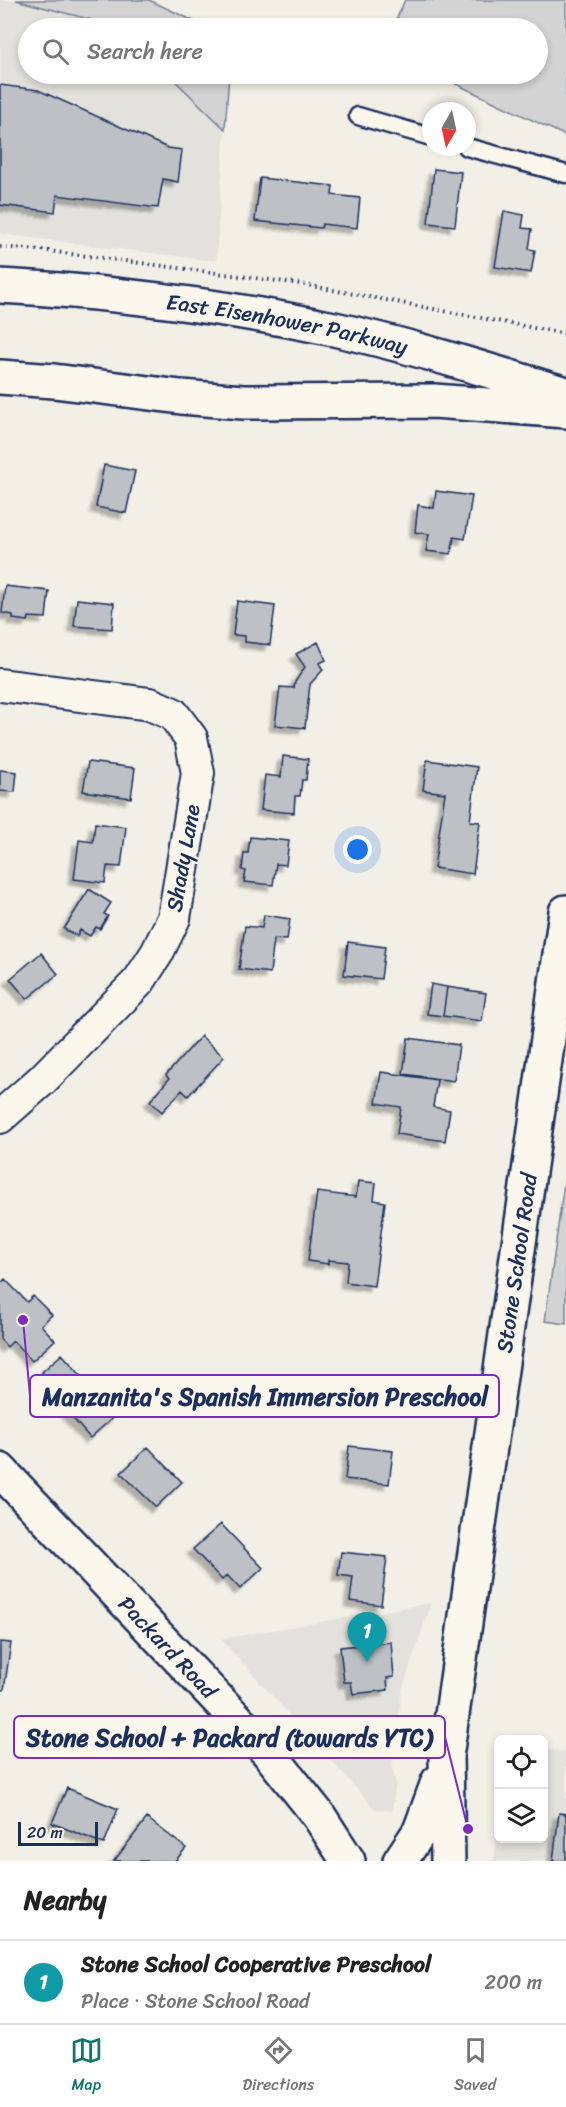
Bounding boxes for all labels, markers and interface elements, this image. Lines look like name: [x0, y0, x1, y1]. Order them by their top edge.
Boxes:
search box: [18, 18, 548, 84]
text: Search here: [87, 32, 203, 71]
icon: search: [39, 35, 72, 68]
north arrow: [422, 102, 476, 156]
street label: East Eisenhower Parkway: [164, 282, 413, 366]
street label: Shady Lane: [154, 801, 212, 915]
your location: [343, 835, 372, 864]
street label: Stone School Road: [484, 1169, 548, 1355]
callout: Manzanita's Spanish Immersion Preschool: [30, 1375, 499, 1417]
text: Manzanita's Spanish Immersion Preschool: [41, 1376, 489, 1418]
street label: Packard Road: [109, 1586, 228, 1709]
pin: 1: [348, 1612, 386, 1662]
callout: Stone School + Packard (towards YTC): [14, 1716, 445, 1758]
text: Stone School + Packard (towards YTC): [25, 1717, 434, 1759]
map controls: [494, 1735, 548, 1843]
button: locate: [494, 1735, 548, 1789]
button: layers: [494, 1789, 548, 1843]
text: 20 m: [27, 1818, 63, 1847]
scale bar: [18, 1819, 98, 1846]
text: Nearby: [24, 1877, 106, 1923]
text: Stone School Cooperative Preschool: [81, 1945, 431, 1984]
text: 1: [39, 1965, 48, 2000]
text: 200 m: [485, 1965, 542, 2000]
text: Place · Stone School Road: [81, 1984, 309, 2019]
tab: Map: [70, 2034, 103, 2099]
tab: Directions: [243, 2034, 314, 2099]
tab: Saved: [454, 2034, 496, 2099]

